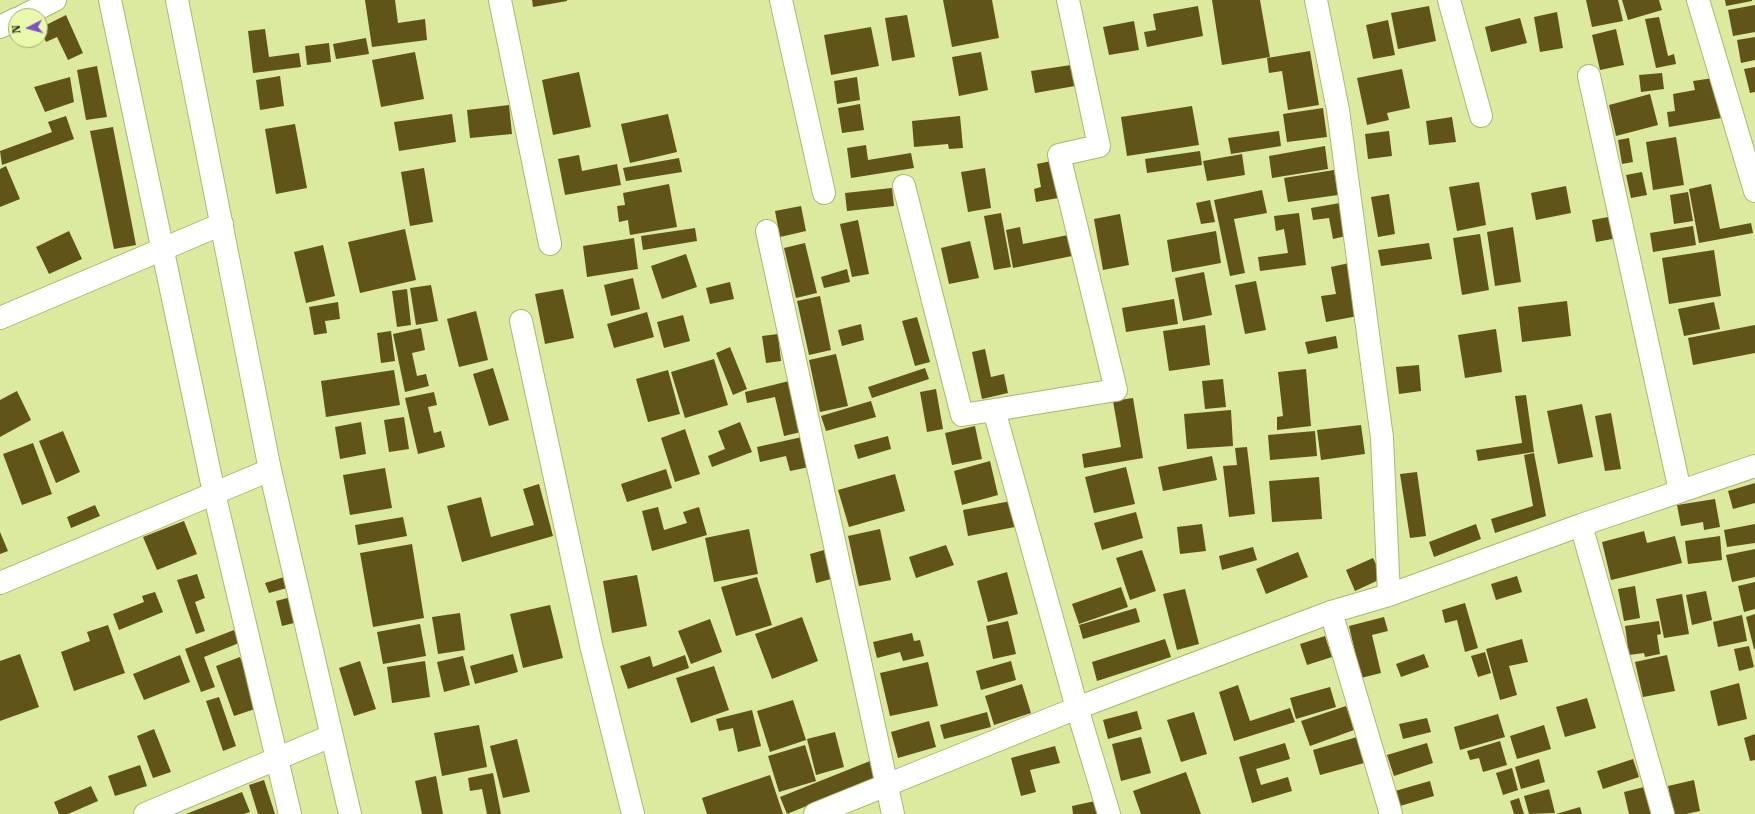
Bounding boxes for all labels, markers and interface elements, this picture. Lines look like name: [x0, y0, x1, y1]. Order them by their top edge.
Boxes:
north arrow: [8, 8, 48, 48]
text: N: [10, 24, 23, 34]

